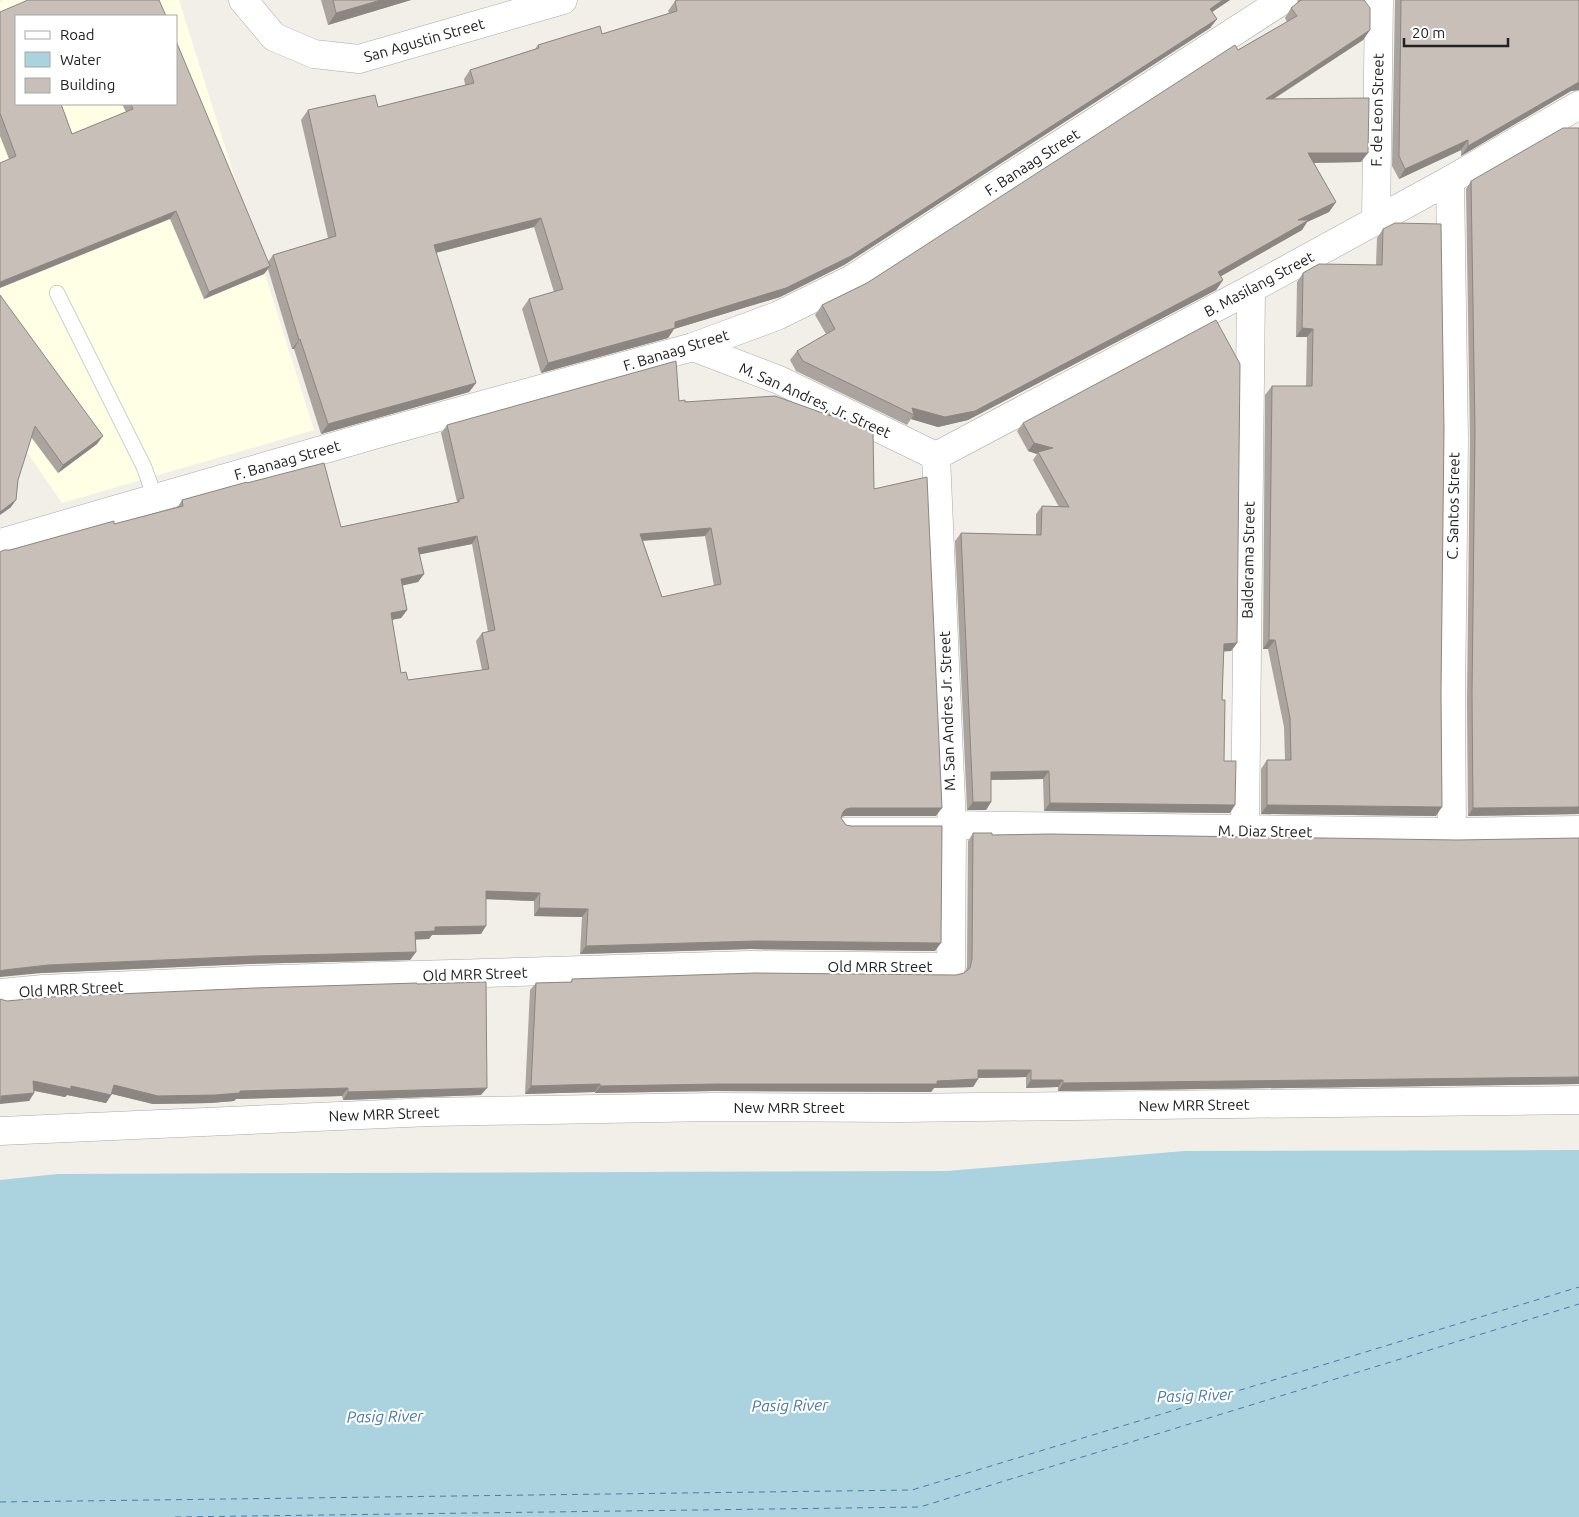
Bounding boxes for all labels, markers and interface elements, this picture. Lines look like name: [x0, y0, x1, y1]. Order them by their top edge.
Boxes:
legend: [15, 15, 178, 105]
street label: San Agustin Street: [362, 15, 486, 65]
scale bar: [1404, 15, 1508, 47]
text: 20 m: [1412, 24, 1445, 41]
text: Road: [60, 26, 95, 43]
text: Water: [60, 51, 101, 68]
street label: F. de Leon Street: [1368, 53, 1386, 167]
text: Building: [60, 76, 115, 93]
street label: F. Banaag Street: [982, 125, 1083, 199]
street label: B. Masilang Street: [1201, 248, 1317, 320]
street label: F. Banaag Street: [621, 326, 731, 374]
street label: M. San Andres, Jr. Street: [737, 359, 893, 441]
street label: F. Banaag Street: [232, 437, 342, 483]
street label: C. Santos Street: [1444, 452, 1462, 560]
street label: Balderama Street: [1238, 501, 1258, 619]
street label: M. San Andres Jr. Street: [936, 631, 958, 791]
street label: M. Diaz Street: [1218, 822, 1312, 840]
street label: Old MRR Street: [828, 958, 933, 975]
street label: Old MRR Street: [422, 964, 528, 984]
street label: Old MRR Street: [18, 978, 124, 1000]
street label: New MRR Street: [1138, 1096, 1250, 1114]
street label: New MRR Street: [733, 1099, 845, 1116]
street label: New MRR Street: [328, 1104, 440, 1124]
water label: Pasig River: [1156, 1385, 1234, 1405]
water label: Pasig River: [752, 1395, 829, 1415]
water label: Pasig River: [347, 1406, 424, 1426]

